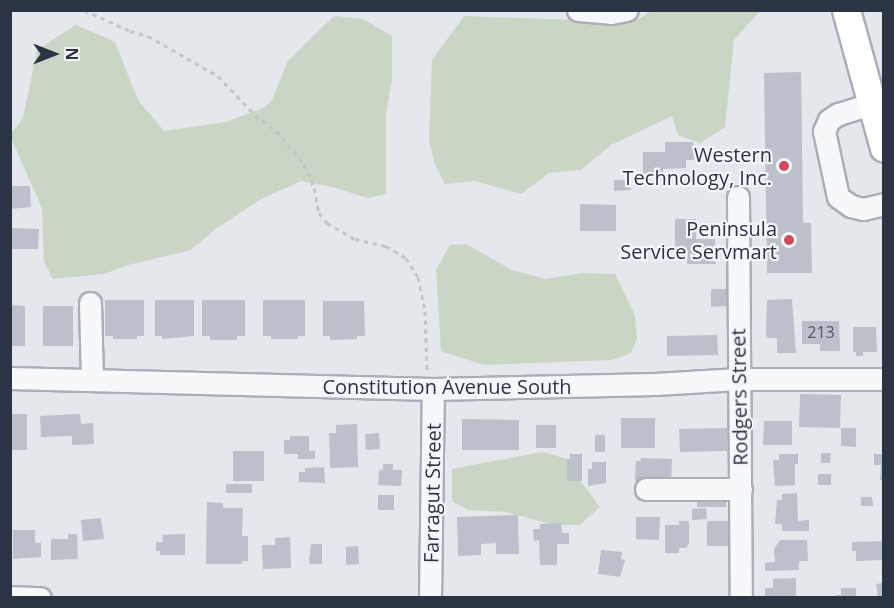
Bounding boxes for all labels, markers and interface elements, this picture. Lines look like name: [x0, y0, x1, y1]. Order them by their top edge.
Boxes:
north arrow: [24, 24, 84, 84]
text: N: [61, 47, 83, 61]
place label: Western Technology, Inc.: [623, 142, 772, 189]
marker: Western Technology, Inc.: [777, 159, 791, 173]
place label: Peninsula Service Servmart: [620, 216, 777, 263]
marker: Peninsula Service Servmart: [782, 233, 796, 247]
house number: 213: [807, 322, 835, 342]
street label: Rodgers Street: [726, 328, 752, 466]
street label: Constitution Avenue South: [322, 374, 572, 398]
street label: Farragut Street: [419, 423, 445, 563]

